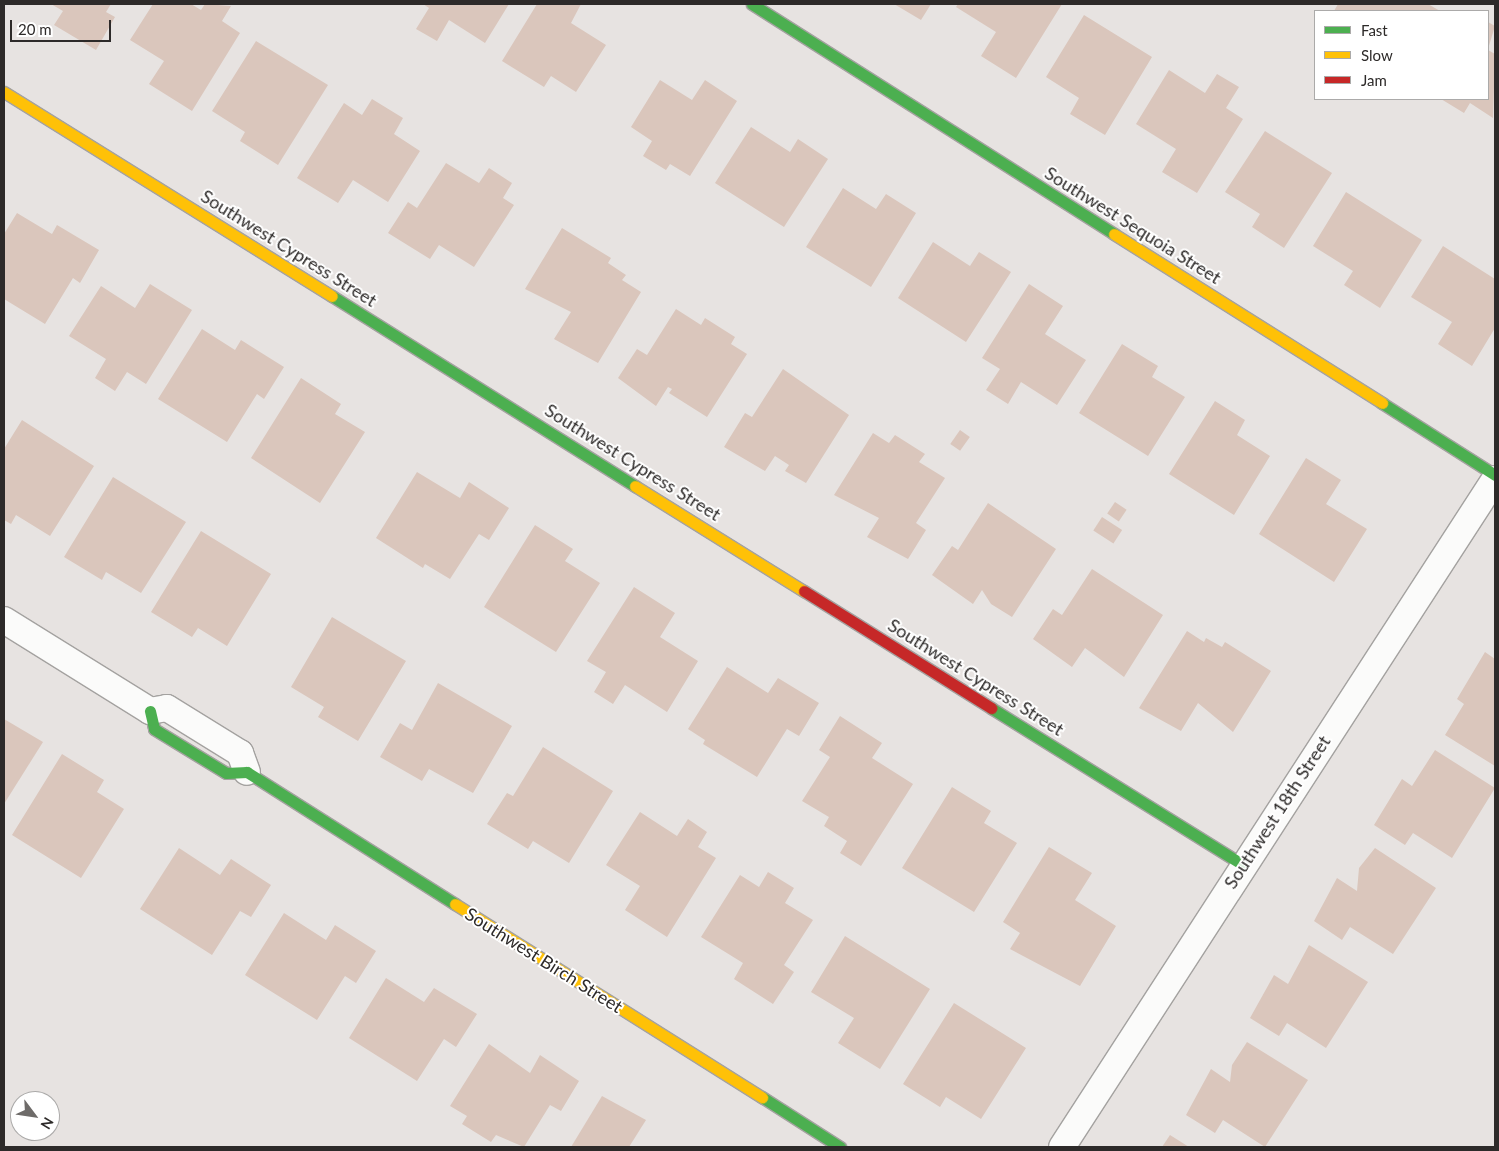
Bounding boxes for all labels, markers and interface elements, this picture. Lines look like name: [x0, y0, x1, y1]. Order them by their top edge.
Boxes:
scale bar: [12, 10, 114, 42]
legend: [1314, 10, 1489, 100]
text: 20 m: [18, 20, 52, 38]
text: Fast: [1361, 21, 1388, 39]
text: Slow: [1361, 46, 1393, 64]
text: Jam: [1361, 71, 1387, 89]
street label: Southwest Sequoia Street: [1041, 162, 1225, 288]
street label: Southwest Cypress Street: [197, 185, 381, 311]
street label: Southwest Cypress Street: [541, 399, 725, 525]
street label: Southwest Cypress Street: [884, 614, 1068, 740]
street label: Southwest 18th Street: [1219, 731, 1335, 893]
street label: Southwest Birch Street: [461, 903, 627, 1017]
north arrow: [10, 1091, 60, 1141]
text: N: [37, 1114, 57, 1132]

